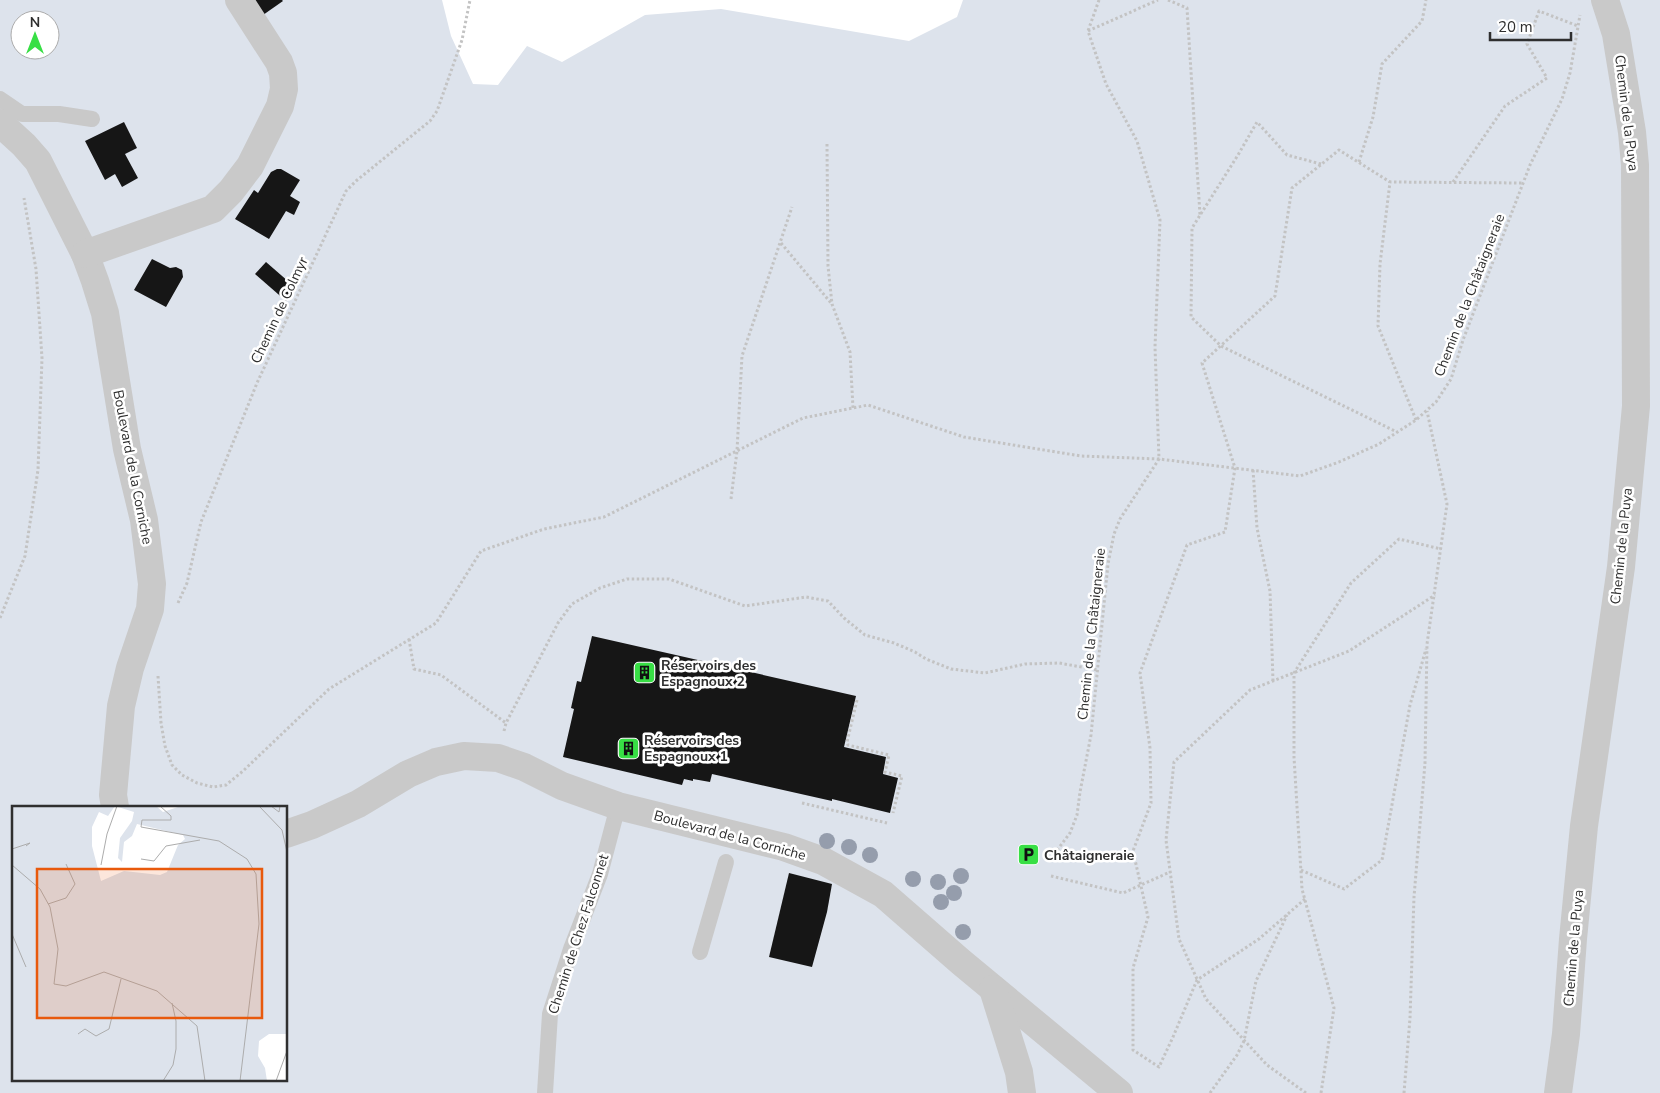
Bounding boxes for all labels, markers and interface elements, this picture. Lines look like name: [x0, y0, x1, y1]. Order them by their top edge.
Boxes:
north arrow: [10, 10, 60, 60]
scale bar: [1490, 10, 1571, 42]
text: N: [30, 13, 40, 32]
text: 20 m: [1498, 17, 1533, 37]
street label: Chemin de la Puya: [1610, 54, 1643, 172]
street label: Chemin de la Châtaigneraie: [1430, 211, 1509, 379]
street label: Chemin de Colmyr: [246, 254, 313, 367]
street label: Boulevard de la Corniche: [108, 388, 157, 546]
street label: Chemin de la Puya: [1606, 487, 1637, 605]
street label: Chemin de la Châtaigneraie: [1073, 547, 1110, 721]
place label: Réservoirs des Espagnoux 2: [661, 656, 756, 691]
building icon: Réservoirs des Espagnoux 2: [633, 661, 657, 685]
place label: Réservoirs des Espagnoux 1: [644, 731, 739, 766]
building icon: Réservoirs des Espagnoux 1: [616, 736, 640, 760]
inset map: [12, 806, 288, 1080]
street label: Boulevard de la Corniche: [652, 806, 808, 865]
parking icon: Châtaigneraie: [1016, 843, 1040, 867]
place label: Châtaigneraie: [1044, 846, 1135, 865]
street label: Chemin de Chez Falconnet: [544, 852, 613, 1016]
street label: Chemin de la Puya: [1559, 889, 1588, 1007]

